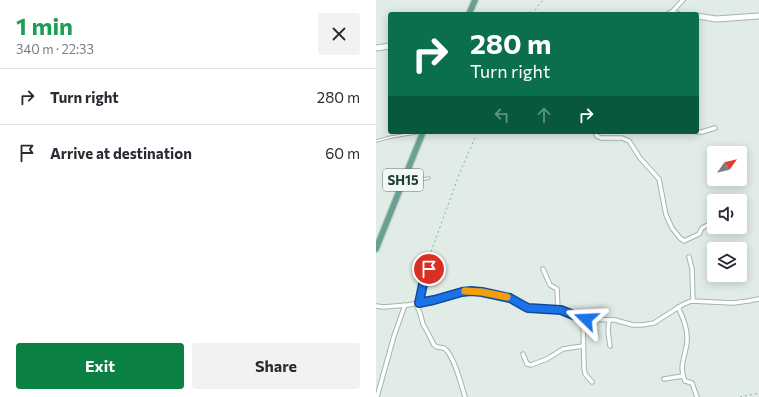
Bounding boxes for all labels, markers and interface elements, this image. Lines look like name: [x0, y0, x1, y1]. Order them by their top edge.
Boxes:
text: 1 min: [16, 11, 73, 40]
button: close: [318, 13, 360, 55]
text: 280 m: [470, 26, 551, 60]
icon: right: [404, 28, 456, 80]
text: 340 m · 22:33: [16, 41, 94, 57]
text: Turn right: [470, 60, 550, 82]
icon: right: [16, 86, 38, 108]
text: Turn right: [50, 88, 119, 106]
text: 280 m: [317, 88, 360, 106]
icon: left: [491, 104, 513, 126]
icon: ahead: [533, 104, 555, 126]
icon: right: [575, 104, 597, 126]
icon: arrive: [16, 142, 38, 164]
text: Arrive at destination: [50, 144, 192, 162]
text: 60 m: [325, 144, 360, 162]
north arrow: [707, 146, 747, 186]
map controls: [707, 146, 747, 282]
road number: SH15: [383, 169, 423, 191]
button: sound: [707, 194, 747, 234]
button: layers: [707, 242, 747, 282]
pin: [412, 252, 446, 286]
icon: arrive: [418, 258, 440, 280]
position arrow: [565, 298, 607, 340]
button: Exit: [16, 343, 184, 389]
button: Share: [192, 343, 360, 389]

